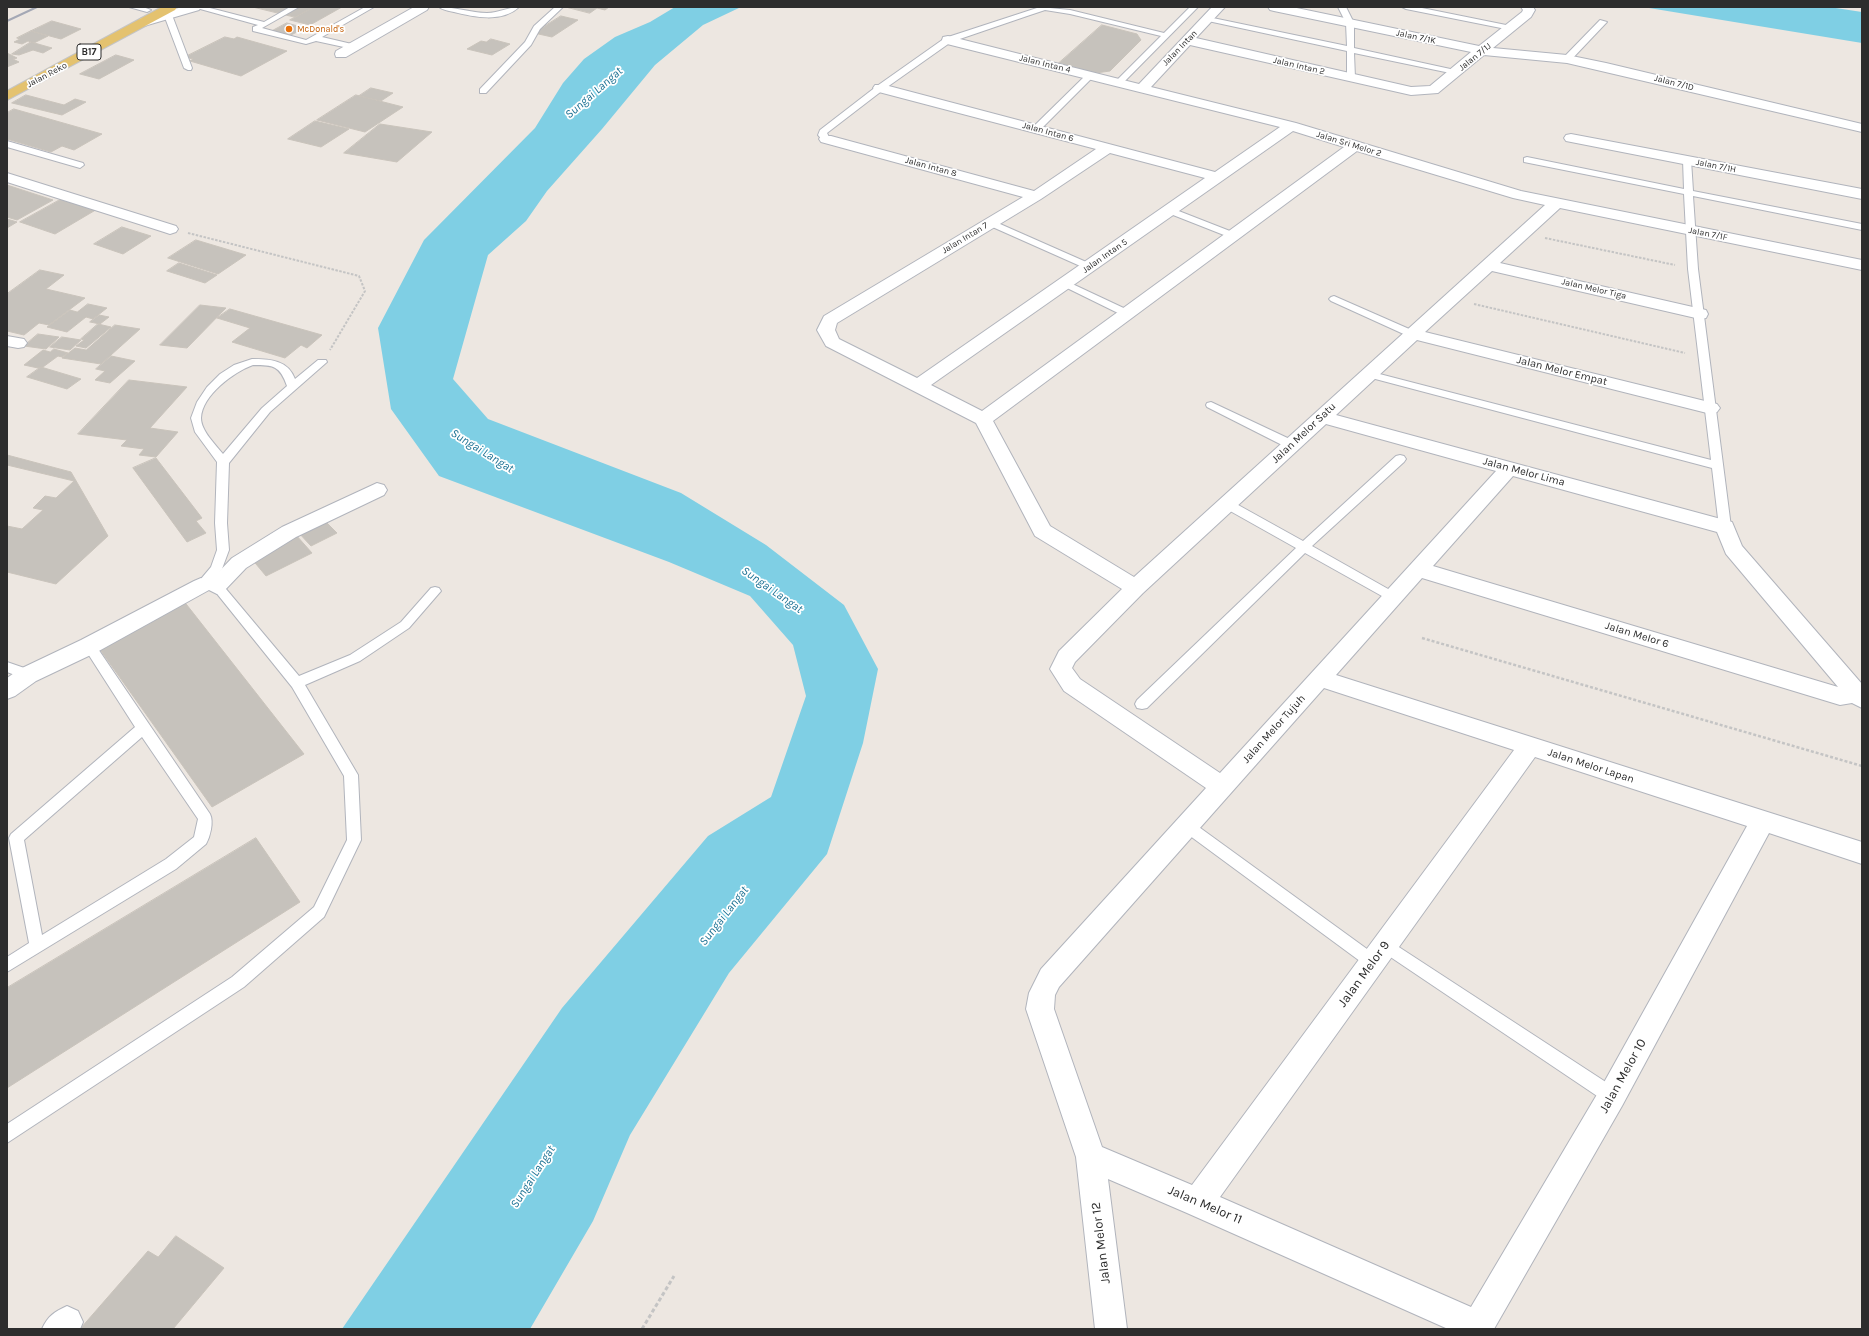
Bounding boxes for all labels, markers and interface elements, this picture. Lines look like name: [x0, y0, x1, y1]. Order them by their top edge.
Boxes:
marker: McDonald's: [284, 24, 294, 34]
place label: McDonald's: [297, 24, 344, 34]
street label: Jalan Intan: [1160, 28, 1200, 68]
street label: Jalan 7/1K: [1395, 28, 1437, 46]
street label: Jalan 7/1J: [1457, 41, 1493, 73]
road number: B17: [77, 44, 101, 60]
street label: Jalan Intan 4: [1018, 52, 1072, 76]
street label: Jalan Intan 2: [1272, 55, 1326, 77]
street label: Jalan Reko: [25, 60, 69, 90]
water label: Sungai Langat: [562, 64, 626, 122]
street label: Jalan 7/1D: [1653, 73, 1695, 93]
street label: Jalan Intan 6: [1021, 120, 1075, 144]
street label: Jalan Sri Melor 2: [1315, 129, 1383, 159]
street label: Jalan Intan 8: [904, 155, 958, 179]
street label: Jalan 7/1H: [1695, 157, 1737, 175]
street label: Jalan Intan 7: [940, 220, 990, 256]
street label: Jalan 7/1F: [1688, 225, 1728, 243]
street label: Jalan Intan 5: [1080, 237, 1130, 275]
street label: Jalan Melor Tiga: [1561, 276, 1627, 302]
street label: Jalan Melor Empat: [1515, 353, 1609, 389]
street label: Jalan Melor Satu: [1269, 400, 1339, 466]
water label: Sungai Langat: [448, 426, 516, 476]
street label: Jalan Melor Lima: [1482, 455, 1566, 489]
water label: Sungai Langat: [739, 564, 805, 616]
street label: Jalan Melor 6: [1604, 619, 1670, 651]
street label: Jalan Melor Tujuh: [1240, 692, 1308, 766]
street label: Jalan Melor Lapan: [1546, 746, 1636, 786]
water label: Sungai Langat: [696, 883, 752, 949]
street label: Jalan Melor 9: [1335, 938, 1393, 1010]
street label: Jalan Melor 10: [1596, 1036, 1650, 1116]
water label: Sungai Langat: [508, 1143, 558, 1211]
street label: Jalan Melor 11: [1166, 1182, 1244, 1228]
street label: Jalan Melor 12: [1088, 1201, 1114, 1285]

